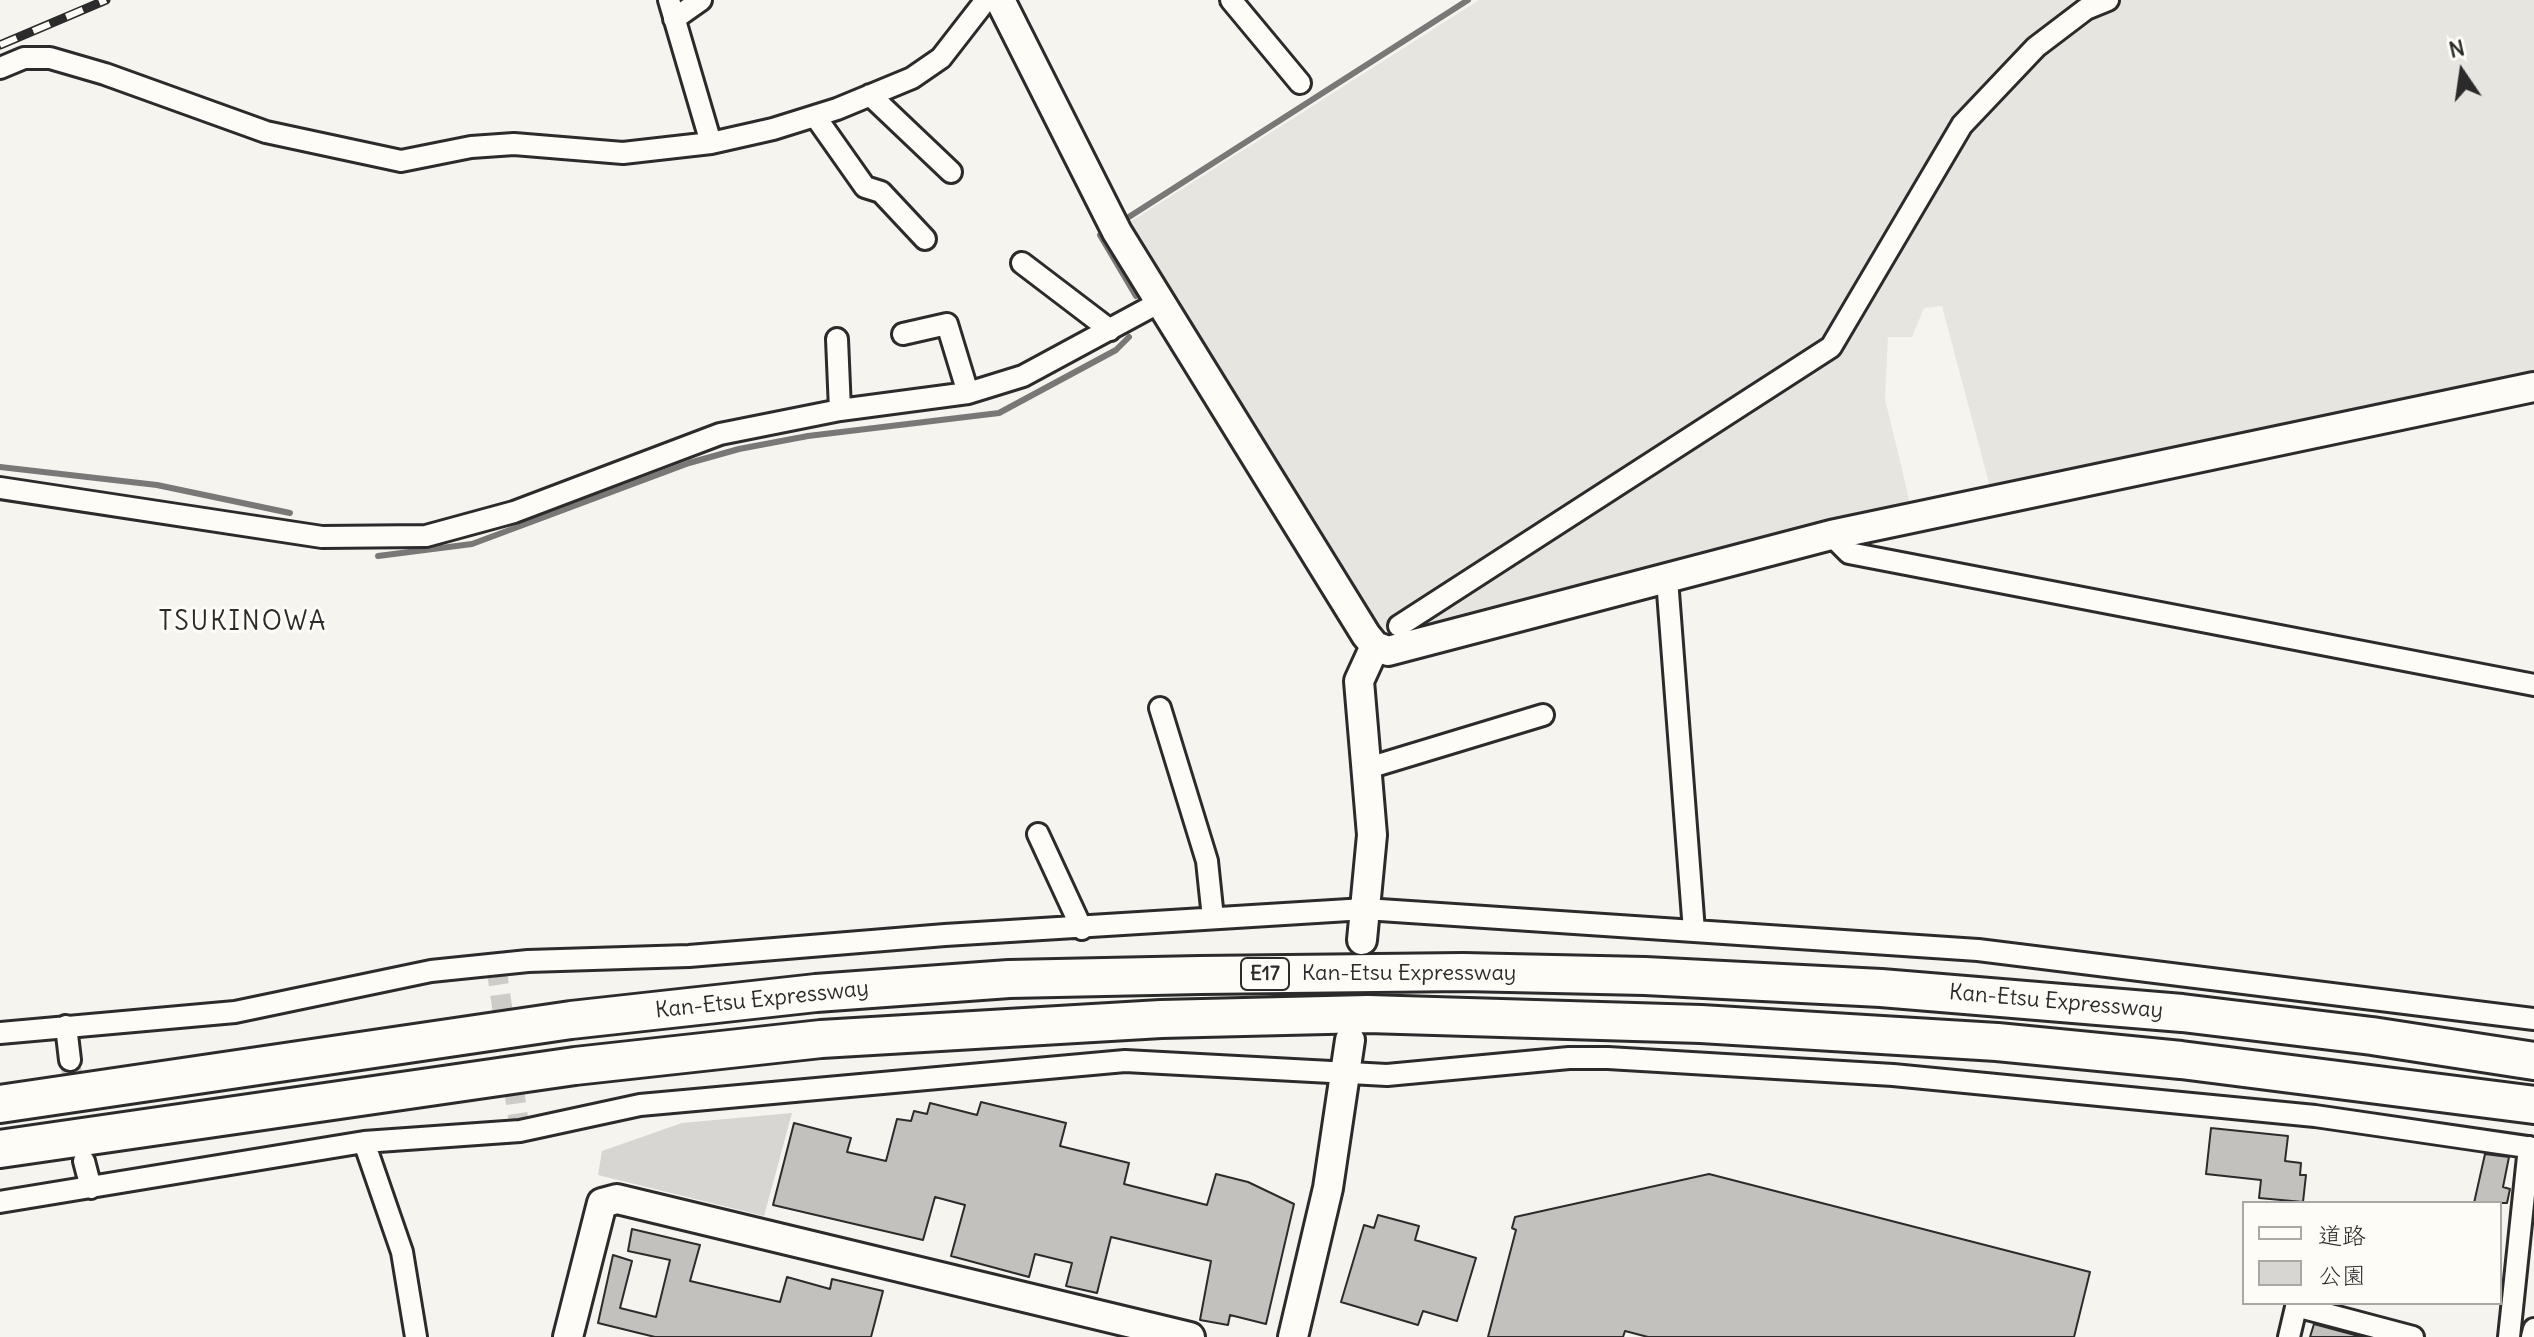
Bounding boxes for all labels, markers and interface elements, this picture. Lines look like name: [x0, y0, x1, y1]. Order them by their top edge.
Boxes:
north arrow: [2422, 32, 2502, 112]
text: N: [2446, 33, 2467, 64]
district label: TSUKINOWA: [159, 607, 327, 639]
road number: E17: [1241, 958, 1289, 990]
street label: Kan-Etsu Expressway: [1302, 961, 1516, 987]
street label: Kan-Etsu Expressway: [654, 976, 870, 1024]
street label: Kan-Etsu Expressway: [1948, 979, 2164, 1025]
legend: [2242, 1201, 2502, 1305]
text: 道路: [2318, 1220, 2366, 1250]
text: 公園: [2318, 1260, 2366, 1290]

